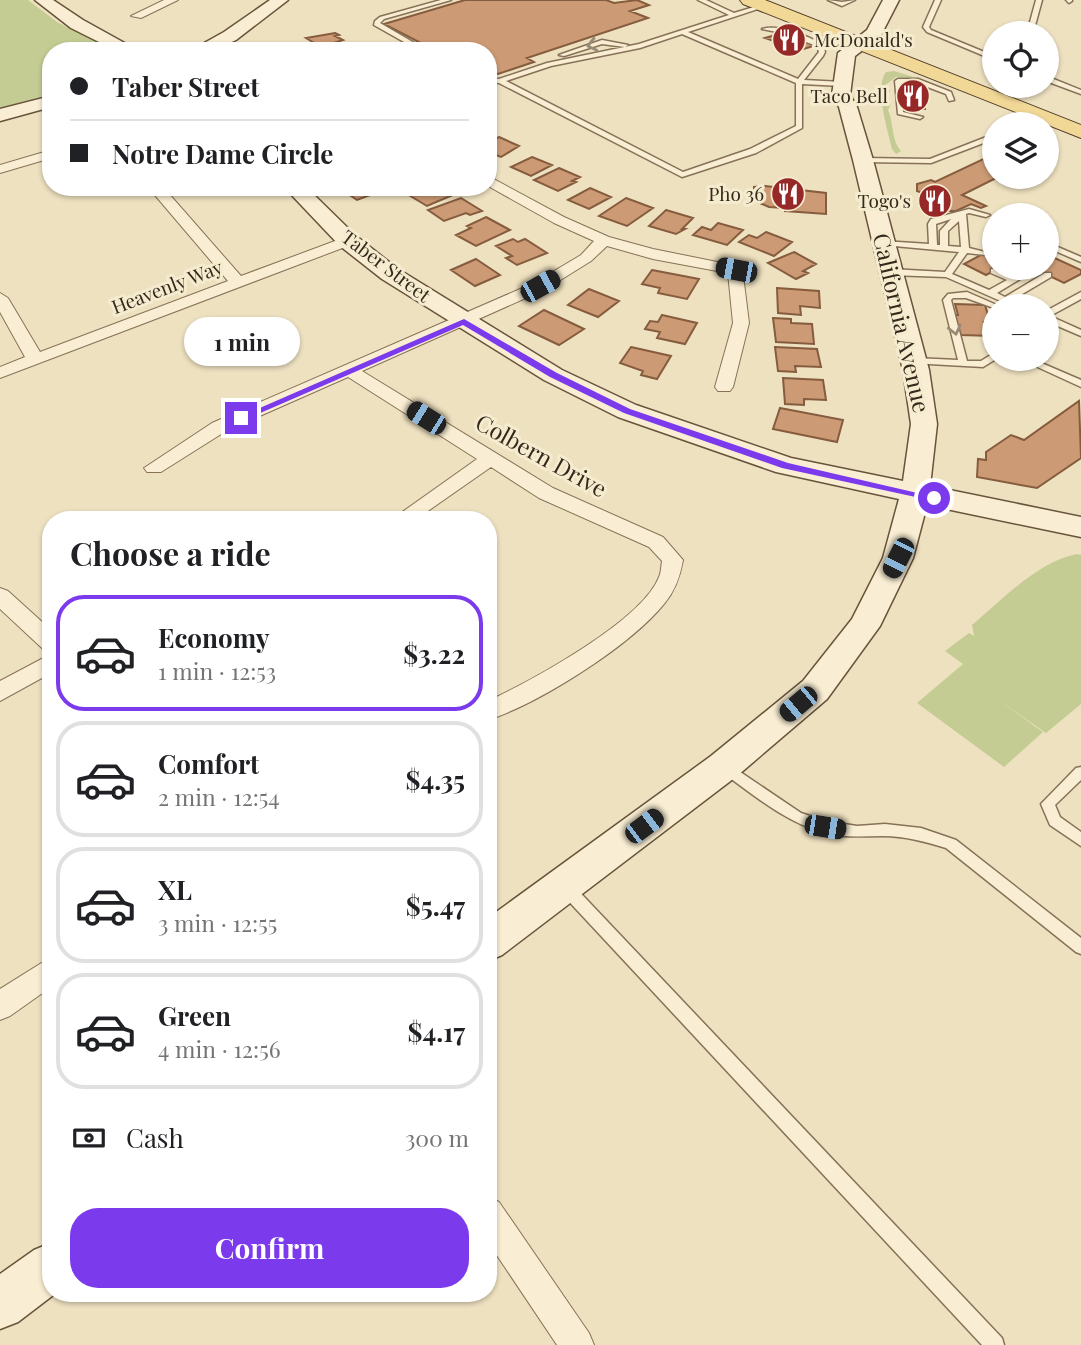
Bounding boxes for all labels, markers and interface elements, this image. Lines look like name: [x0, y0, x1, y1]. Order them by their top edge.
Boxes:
restaurant icon: McDonald's: [770, 21, 808, 59]
map controls: [982, 21, 1059, 371]
button: locate: [982, 21, 1059, 98]
place label: McDonald's: [814, 26, 913, 52]
one-way arrow: [586, 37, 598, 52]
text: Taber Street: [112, 69, 259, 104]
restaurant icon: Taco Bell: [894, 77, 932, 115]
place label: Taco Bell: [810, 82, 889, 108]
button: layers: [982, 112, 1059, 189]
text: Notre Dame Circle: [112, 136, 333, 171]
restaurant icon: Pho 36: [769, 175, 807, 213]
place label: Pho 36: [708, 180, 764, 206]
restaurant icon: Togo's: [916, 182, 954, 220]
place label: Togo's: [858, 187, 911, 213]
button: +: [982, 203, 1059, 280]
street label: Taber Street: [337, 223, 437, 307]
street label: California Avenue: [867, 230, 938, 415]
street label: Heavenly Way: [107, 253, 226, 319]
car: [714, 256, 759, 284]
car: [517, 267, 564, 305]
button: −: [982, 294, 1059, 371]
callout: 1 min: [183, 316, 299, 366]
one-way arrow: [947, 324, 961, 336]
text: 1 min: [214, 326, 270, 357]
car: [403, 398, 450, 438]
route end: [225, 402, 257, 434]
street label: Colbern Drive: [471, 406, 613, 503]
route start: [918, 482, 950, 514]
text: Choose a ride: [70, 531, 271, 574]
car: [880, 535, 917, 581]
text: Economy: [158, 620, 269, 655]
icon: car: [74, 622, 137, 685]
text: $3.22: [403, 636, 465, 671]
text: 1 min · 12:53: [158, 655, 276, 686]
car: [776, 682, 821, 726]
text: Comfort: [158, 746, 259, 781]
icon: car: [74, 748, 137, 811]
text: $4.35: [406, 762, 465, 797]
text: 2 min · 12:54: [158, 781, 280, 812]
car: [621, 805, 668, 847]
car: [803, 813, 848, 841]
text: XL: [158, 872, 192, 907]
icon: car: [74, 874, 137, 937]
text: $5.47: [406, 888, 465, 923]
text: 3 min · 12:55: [158, 907, 277, 938]
text: Green: [158, 998, 231, 1033]
icon: car: [74, 1000, 137, 1063]
text: $4.17: [408, 1014, 465, 1049]
text: 4 min · 12:56: [158, 1033, 281, 1064]
icon: cash: [70, 1119, 108, 1157]
text: Cash: [126, 1120, 184, 1155]
text: 300 m: [405, 1122, 469, 1153]
button: Confirm: [70, 1208, 469, 1288]

